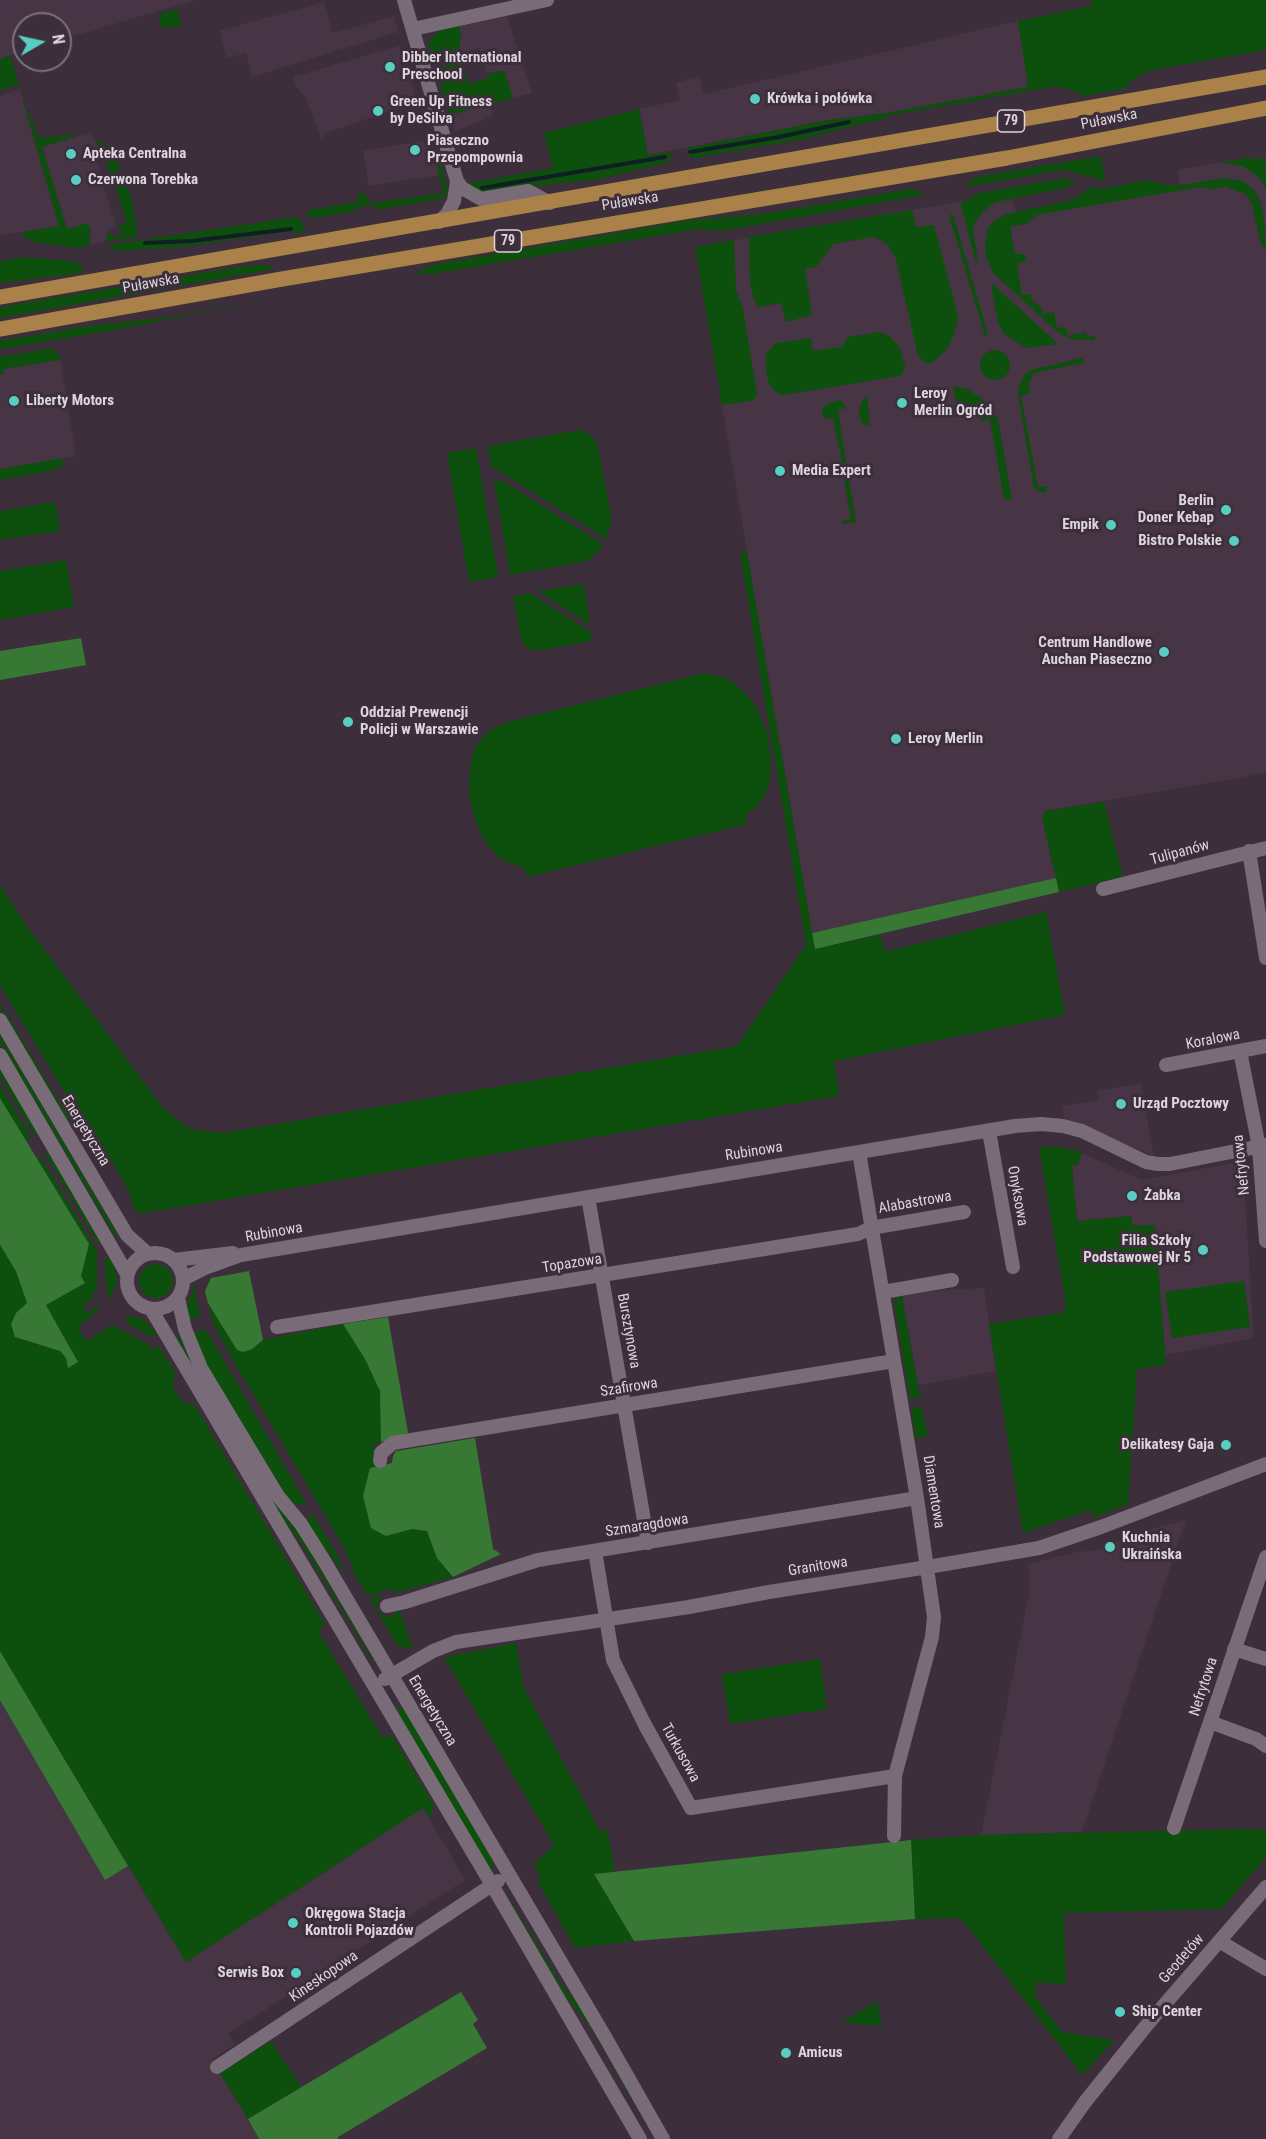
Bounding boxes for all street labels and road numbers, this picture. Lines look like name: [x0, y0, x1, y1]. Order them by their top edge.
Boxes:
street label: Puławska: [1079, 106, 1139, 134]
road number: 79: [998, 110, 1024, 132]
street label: Puławska: [600, 189, 660, 215]
road number: 79: [494, 230, 522, 252]
street label: Puławska: [121, 270, 181, 298]
street label: Tulipanów: [1149, 836, 1211, 870]
street label: Koralowa: [1184, 1026, 1242, 1054]
street label: Energetyczna: [57, 1092, 113, 1170]
street label: Nefrytowa: [1230, 1134, 1254, 1196]
street label: Rubinowa: [724, 1139, 784, 1165]
street label: Onyksowa: [1003, 1165, 1031, 1227]
street label: Alabastrowa: [877, 1188, 953, 1218]
street label: Rubinowa: [244, 1219, 304, 1247]
street label: Topazowa: [541, 1250, 603, 1278]
street label: Bursztynowa: [613, 1292, 643, 1370]
street label: Szafirowa: [599, 1375, 659, 1401]
street label: Diamentowa: [918, 1454, 948, 1530]
street label: Szmaragdowa: [604, 1511, 690, 1541]
street label: Granitowa: [787, 1553, 849, 1581]
street label: Nefrytowa: [1186, 1655, 1222, 1719]
street label: Energetyczna: [404, 1672, 460, 1750]
street label: Turkusowa: [657, 1721, 703, 1785]
street label: Geodetów: [1156, 1931, 1208, 1987]
street label: Kineskopowa: [286, 1947, 362, 2007]

